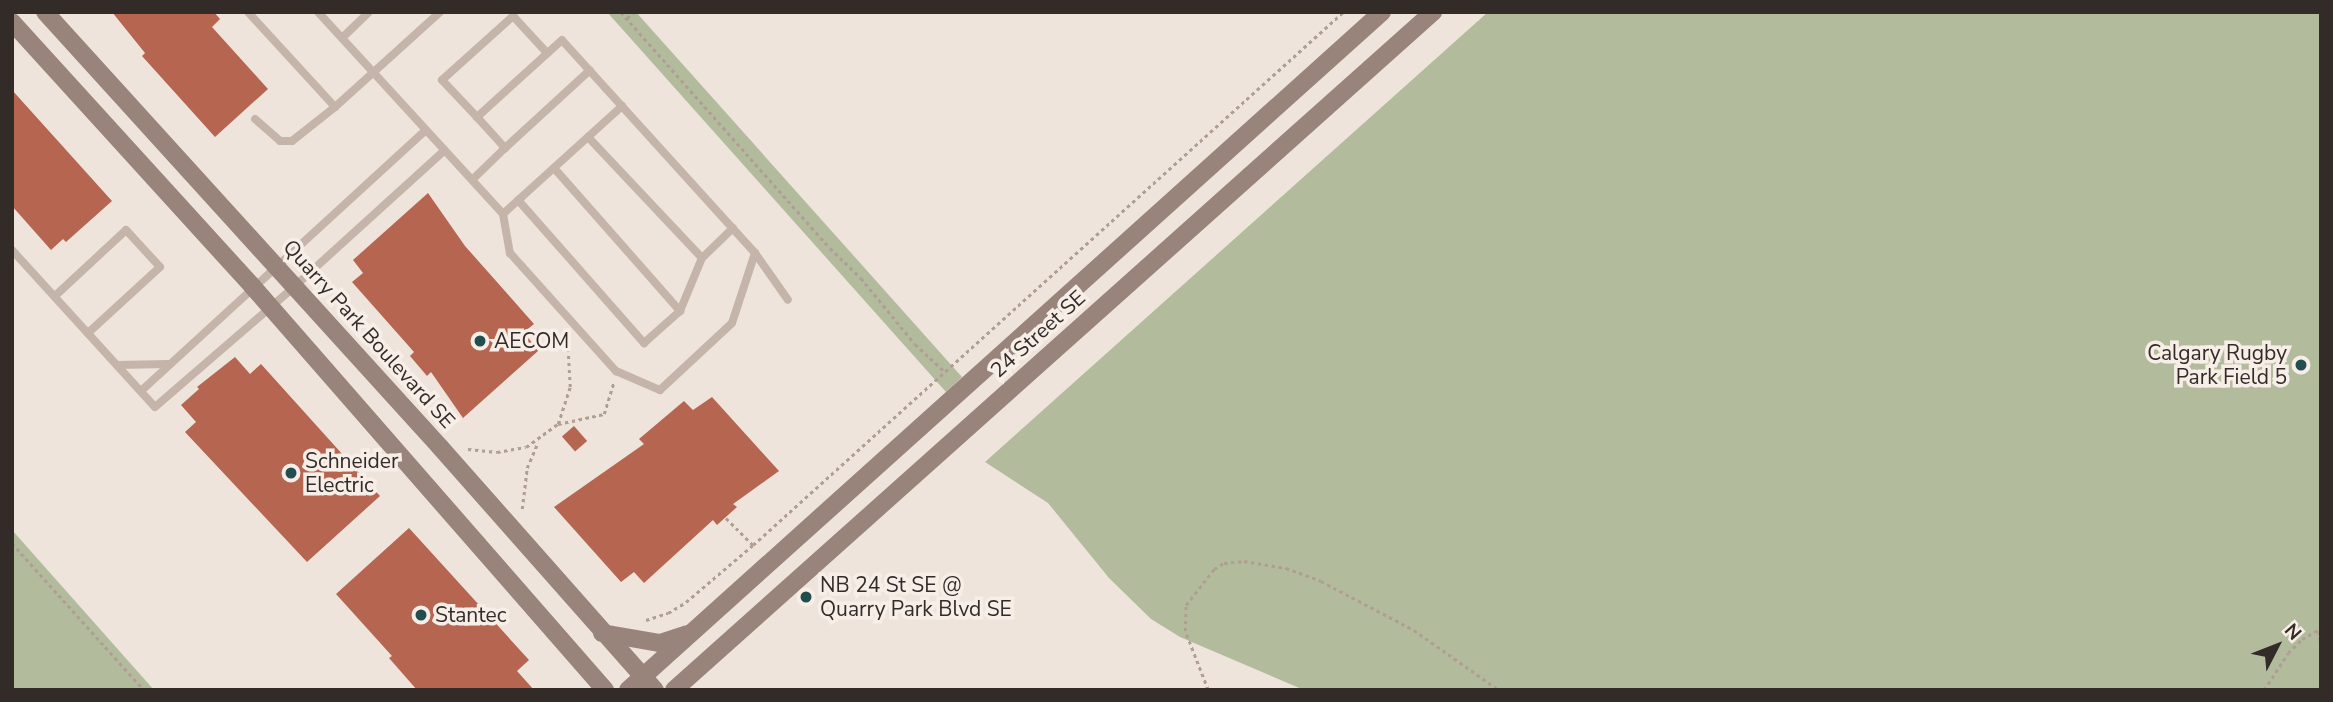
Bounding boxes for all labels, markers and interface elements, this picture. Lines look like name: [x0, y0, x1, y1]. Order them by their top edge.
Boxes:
street label: Quarry Park Boulevard SE: [278, 235, 460, 433]
street label: 24 Street SE: [986, 285, 1090, 383]
place label: AECOM: [494, 328, 569, 354]
marker: AECOM: [472, 333, 488, 349]
place label: Calgary Rugby Park Field 5: [2147, 340, 2287, 390]
marker: Calgary Rugby Park Field 5: [2293, 357, 2309, 373]
place label: Schneider Electric: [305, 448, 398, 498]
marker: Schneider Electric: [283, 465, 299, 481]
place label: NB 24 St SE @ Quarry Park Blvd SE: [820, 572, 1012, 622]
marker: NB 24 St SE @ Quarry Park Blvd SE: [798, 589, 814, 605]
place label: Stantec: [435, 602, 506, 628]
marker: Stantec: [413, 607, 429, 623]
north arrow: [2242, 611, 2312, 681]
text: N: [2278, 618, 2307, 646]

